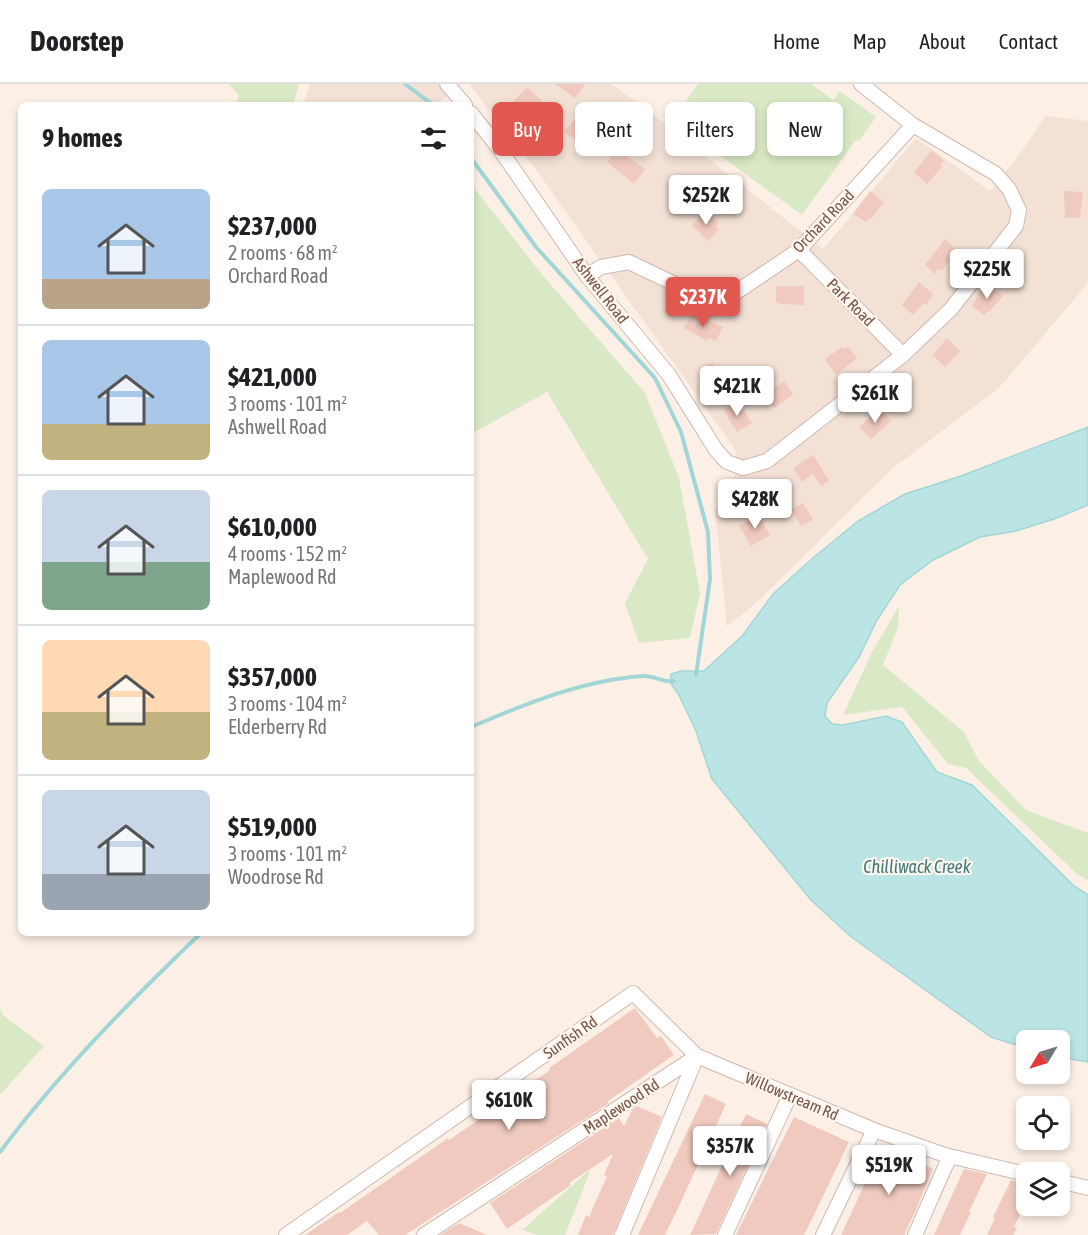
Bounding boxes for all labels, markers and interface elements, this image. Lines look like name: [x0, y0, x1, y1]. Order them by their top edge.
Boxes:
text: Doorstep: [30, 25, 124, 57]
text: Home: [773, 29, 820, 53]
text: Map: [853, 29, 887, 53]
text: About: [920, 29, 966, 53]
text: Contact: [999, 29, 1058, 53]
chip: Buy: [492, 102, 563, 156]
chip: Rent: [575, 102, 653, 156]
chip: Filters: [665, 102, 755, 156]
chip: New: [767, 102, 843, 156]
icon: filters: [417, 122, 450, 155]
text: 9 homes: [42, 123, 122, 153]
pin: $252K: [664, 175, 748, 226]
text: $252K: [683, 183, 729, 206]
street label: Orchard Road: [789, 186, 857, 256]
text: $237,000: [228, 211, 317, 241]
icon: home: [90, 213, 162, 285]
text: 2 rooms · 68 m²: [228, 241, 338, 264]
pin: $225K: [945, 249, 1029, 300]
street label: Ashwell Road: [570, 253, 632, 327]
text: $225K: [964, 257, 1010, 280]
text: Orchard Road: [228, 264, 328, 287]
street label: Park Road: [824, 275, 878, 329]
pin: $237K: [661, 277, 745, 328]
text: $237K: [680, 285, 726, 308]
text: $421,000: [228, 362, 317, 392]
icon: home: [90, 364, 162, 436]
pin: $421K: [695, 366, 779, 417]
pin: $261K: [833, 373, 917, 424]
text: $421K: [714, 374, 760, 397]
text: $261K: [852, 381, 898, 404]
text: 3 rooms · 101 m²: [228, 392, 347, 415]
text: Ashwell Road: [228, 415, 327, 438]
pin: $428K: [713, 479, 797, 530]
text: $428K: [732, 487, 778, 510]
text: $610,000: [228, 512, 317, 542]
icon: home: [90, 514, 162, 586]
text: 4 rooms · 152 m²: [228, 542, 347, 565]
text: Maplewood Rd: [228, 565, 336, 588]
text: $357,000: [228, 662, 317, 692]
icon: home: [90, 664, 162, 736]
text: 3 rooms · 104 m²: [228, 692, 347, 715]
text: Elderberry Rd: [228, 715, 327, 738]
text: $519,000: [228, 812, 317, 842]
icon: home: [90, 814, 162, 886]
text: 3 rooms · 101 m²: [228, 842, 347, 865]
water label: Chilliwack Creek: [863, 856, 972, 877]
text: Woodrose Rd: [228, 865, 324, 888]
street label: Sunfish Rd: [540, 1012, 600, 1062]
north arrow: [1016, 1030, 1070, 1084]
map controls: [1016, 1030, 1070, 1216]
street label: Willowstream Rd: [743, 1068, 841, 1124]
street label: Maplewood Rd: [580, 1075, 663, 1138]
pin: $610K: [467, 1080, 551, 1131]
text: $610K: [486, 1088, 532, 1111]
button: locate: [1016, 1096, 1070, 1150]
pin: $357K: [688, 1126, 772, 1177]
text: $357K: [707, 1134, 753, 1157]
pin: $519K: [847, 1145, 931, 1196]
text: $519K: [866, 1153, 912, 1176]
button: layers: [1016, 1162, 1070, 1216]

